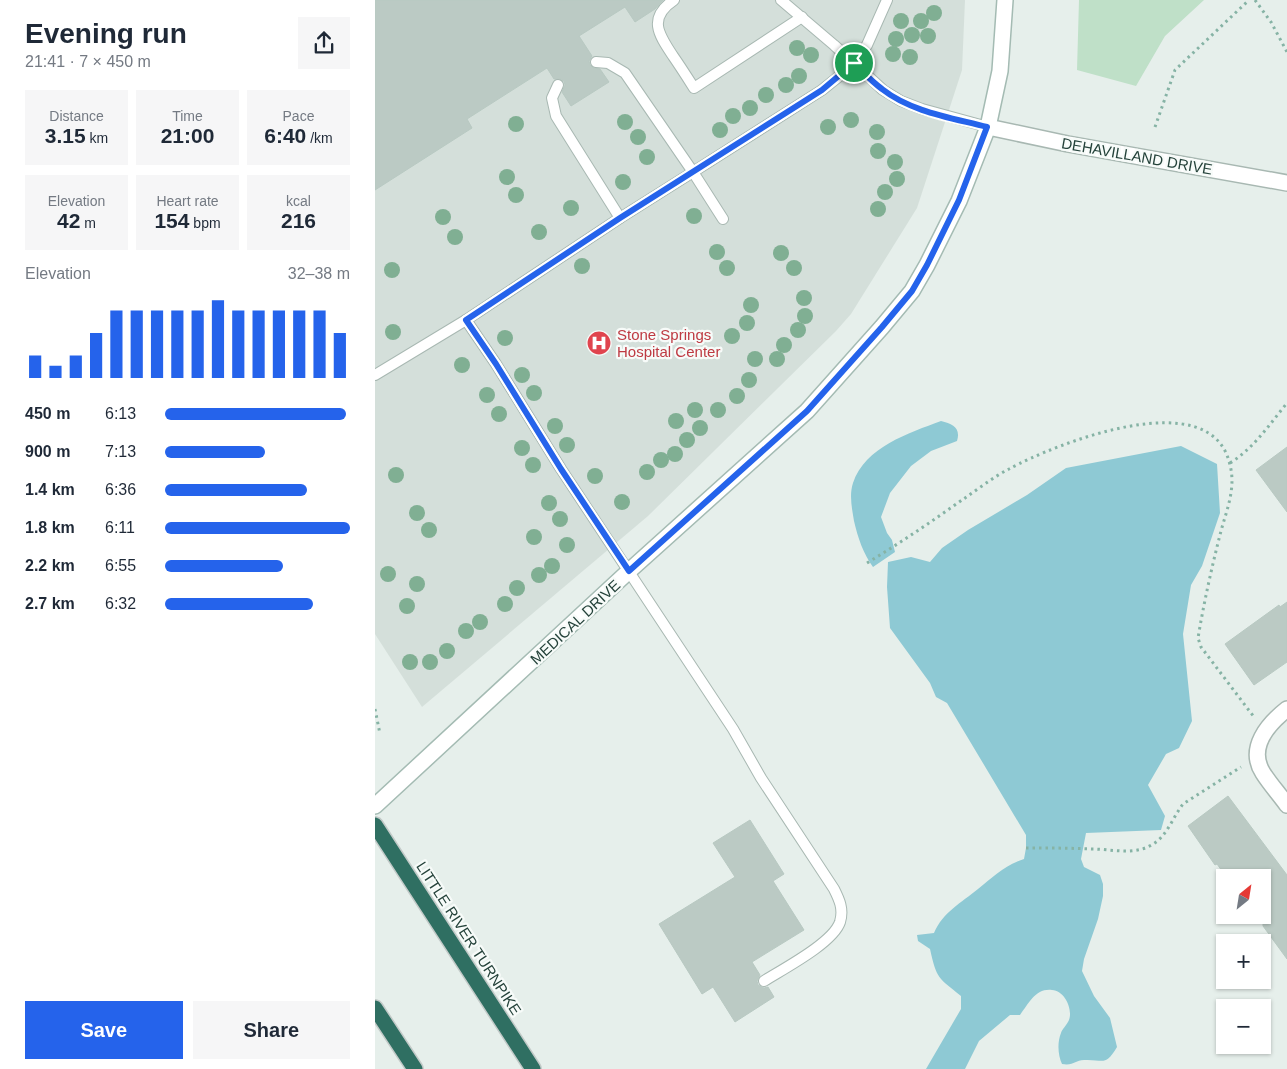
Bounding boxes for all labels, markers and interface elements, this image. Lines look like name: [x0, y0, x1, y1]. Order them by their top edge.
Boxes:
button: share: [298, 17, 350, 69]
text: Evening run: [25, 18, 187, 49]
pin: [833, 42, 875, 84]
icon: arrive: [840, 49, 868, 77]
text: 21:41 · 7 × 450 m: [25, 53, 151, 70]
text: Distance: [49, 108, 104, 124]
text: Time: [172, 108, 203, 124]
text: Pace: [283, 108, 314, 124]
text: 3.15: [45, 124, 86, 147]
text: 21:00: [161, 124, 214, 147]
text: 6:40: [264, 124, 306, 147]
text: km: [86, 130, 108, 146]
text: /km: [306, 130, 333, 146]
street label: DEHAVILLAND DRIVE: [1060, 134, 1214, 178]
text: Elevation: [48, 193, 105, 209]
text: Heart rate: [156, 193, 219, 209]
text: kcal: [286, 193, 311, 209]
text: 42: [57, 209, 80, 232]
text: 154: [154, 209, 189, 232]
text: 216: [281, 209, 316, 232]
text: m: [80, 215, 96, 231]
text: bpm: [189, 215, 221, 231]
text: Elevation: [25, 265, 91, 282]
text: 32–38 m: [288, 265, 350, 282]
place label: Stone Springs Hospital Center: [617, 326, 720, 360]
hospital icon: Stone Springs Hospital Center: [586, 330, 612, 356]
text: 450 m: [25, 405, 70, 422]
text: 6:13: [105, 405, 136, 422]
text: 900 m: [25, 443, 70, 460]
text: 7:13: [105, 443, 136, 460]
text: 1.4 km: [25, 481, 75, 498]
text: 6:36: [105, 481, 136, 498]
text: 1.8 km: [25, 519, 75, 536]
text: 6:11: [105, 519, 135, 536]
text: 2.2 km: [25, 557, 75, 574]
text: 6:55: [105, 557, 136, 574]
street label: MEDICAL DRIVE: [527, 576, 623, 668]
text: 2.7 km: [25, 595, 75, 612]
text: 6:32: [105, 595, 136, 612]
street label: LITTLE RIVER TURNPIKE: [413, 858, 525, 1018]
north arrow: [1216, 869, 1271, 924]
map controls: [1216, 869, 1271, 1054]
button: +: [1216, 934, 1271, 989]
button: −: [1216, 999, 1271, 1054]
button: Save: [25, 1001, 183, 1059]
button: Share: [193, 1001, 350, 1059]

